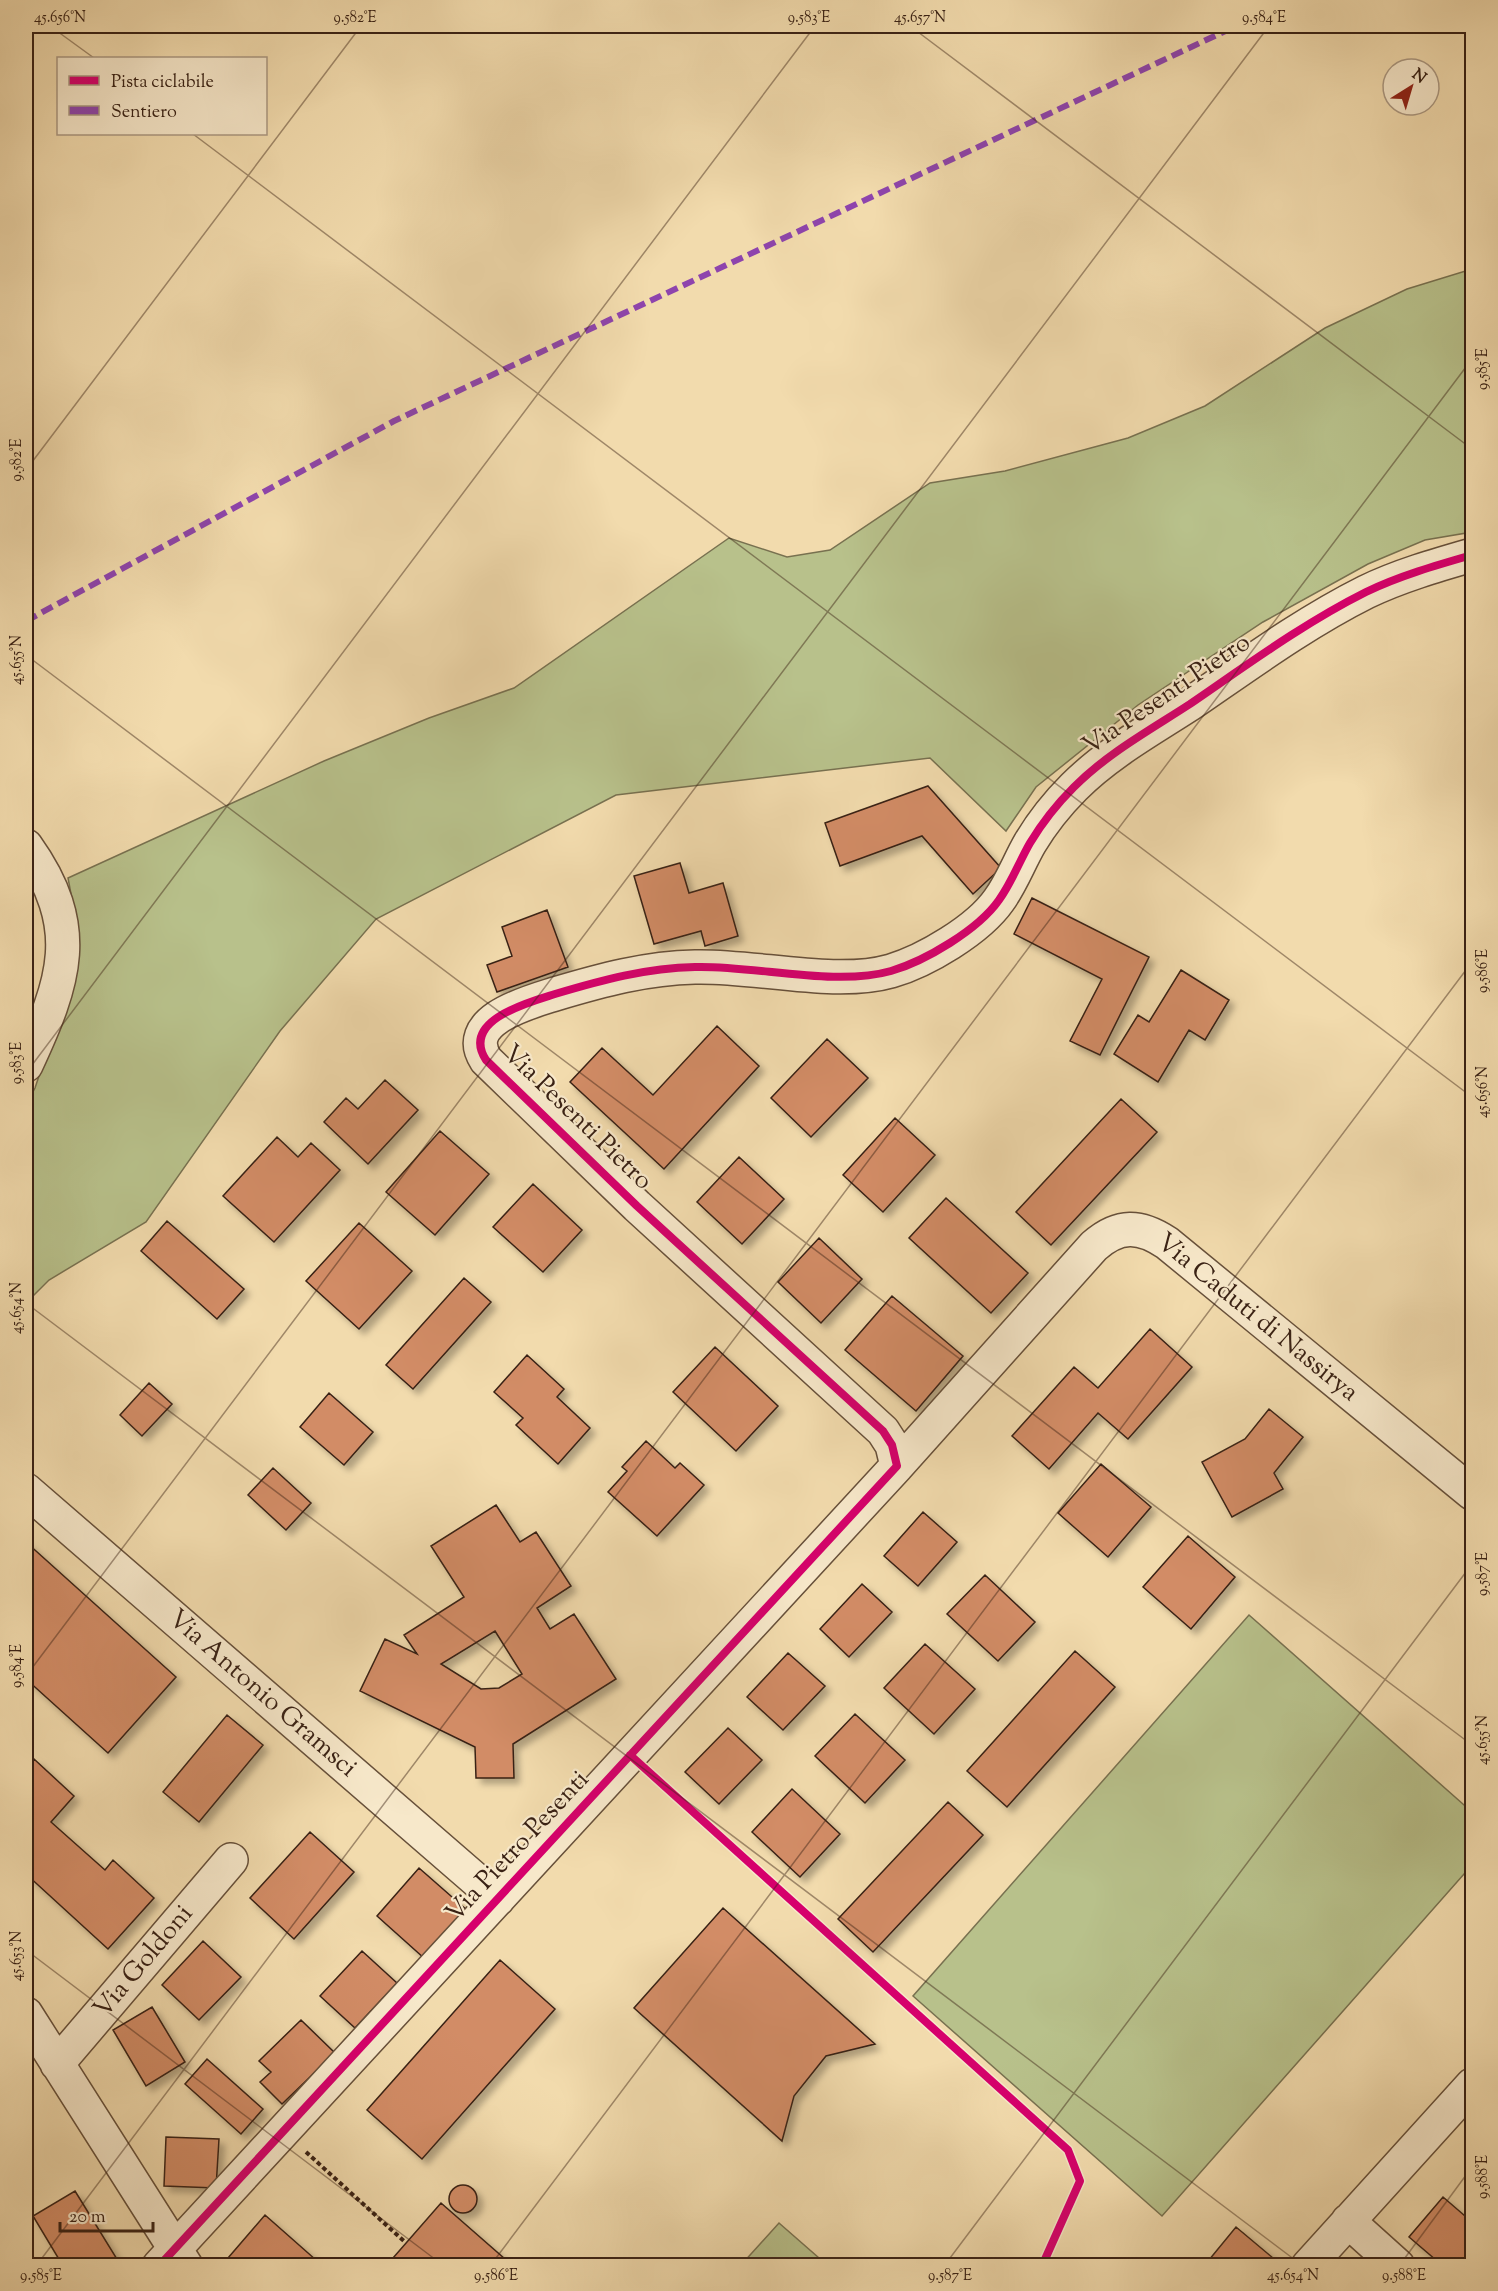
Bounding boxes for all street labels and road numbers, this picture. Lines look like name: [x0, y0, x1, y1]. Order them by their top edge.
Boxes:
street label: Via Pesenti Pietro: [1076, 625, 1258, 765]
street label: Via Pesenti Pietro: [494, 1037, 660, 1199]
street label: Via Caduti di Nassirya: [1148, 1225, 1366, 1411]
street label: Via Antonio Gramsci: [159, 1601, 365, 1787]
street label: Via Pietro Pesenti: [438, 1763, 598, 1931]
street label: Via Goldoni: [85, 1897, 203, 2027]

